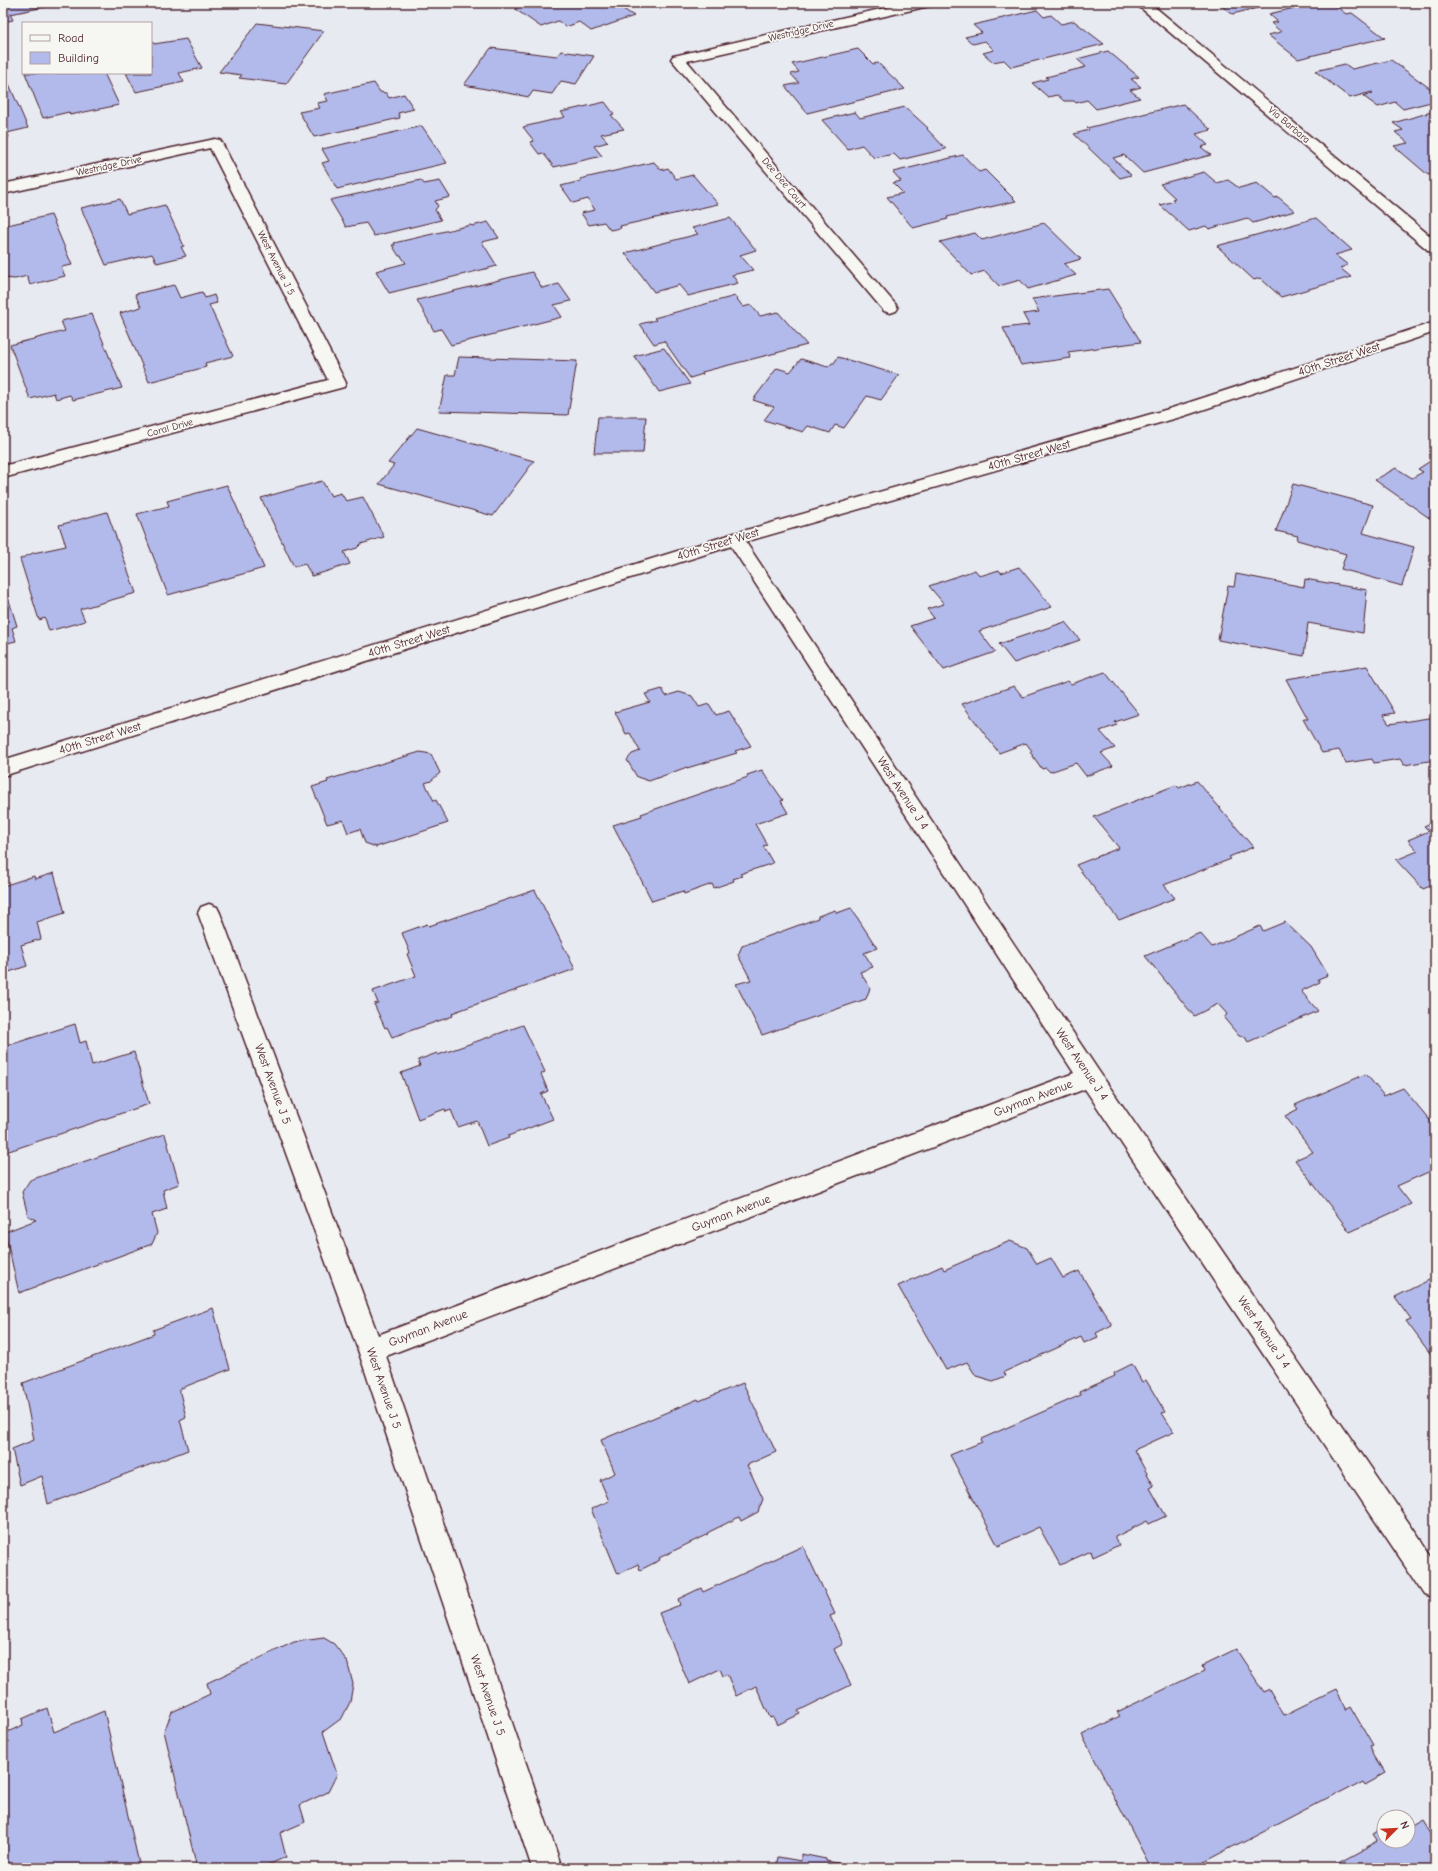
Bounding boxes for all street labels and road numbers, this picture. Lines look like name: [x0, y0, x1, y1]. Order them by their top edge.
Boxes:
street label: Westridge Drive: [767, 18, 835, 44]
street label: Via Barbara: [1266, 104, 1312, 146]
street label: Westridge Drive: [75, 153, 143, 179]
street label: Dee Dee Court: [759, 155, 809, 212]
street label: West Avenue J 5: [255, 229, 297, 297]
street label: 40th Street West: [1296, 339, 1382, 379]
street label: Coral Drive: [146, 416, 194, 440]
street label: 40th Street West: [986, 436, 1072, 473]
street label: 40th Street West: [675, 525, 761, 563]
street label: 40th Street West: [366, 622, 452, 660]
street label: 40th Street West: [57, 719, 143, 757]
street label: West Avenue J 4: [874, 754, 932, 832]
street label: West Avenue J 4: [1053, 1025, 1111, 1103]
street label: West Avenue J 5: [252, 1042, 294, 1126]
street label: Guyman Avenue: [992, 1077, 1074, 1119]
street label: Guyman Avenue: [690, 1192, 772, 1234]
street label: West Avenue J 4: [1235, 1293, 1293, 1371]
street label: Guyman Avenue: [387, 1307, 469, 1349]
street label: West Avenue J 5: [364, 1346, 404, 1430]
street label: West Avenue J 5: [468, 1653, 508, 1737]

